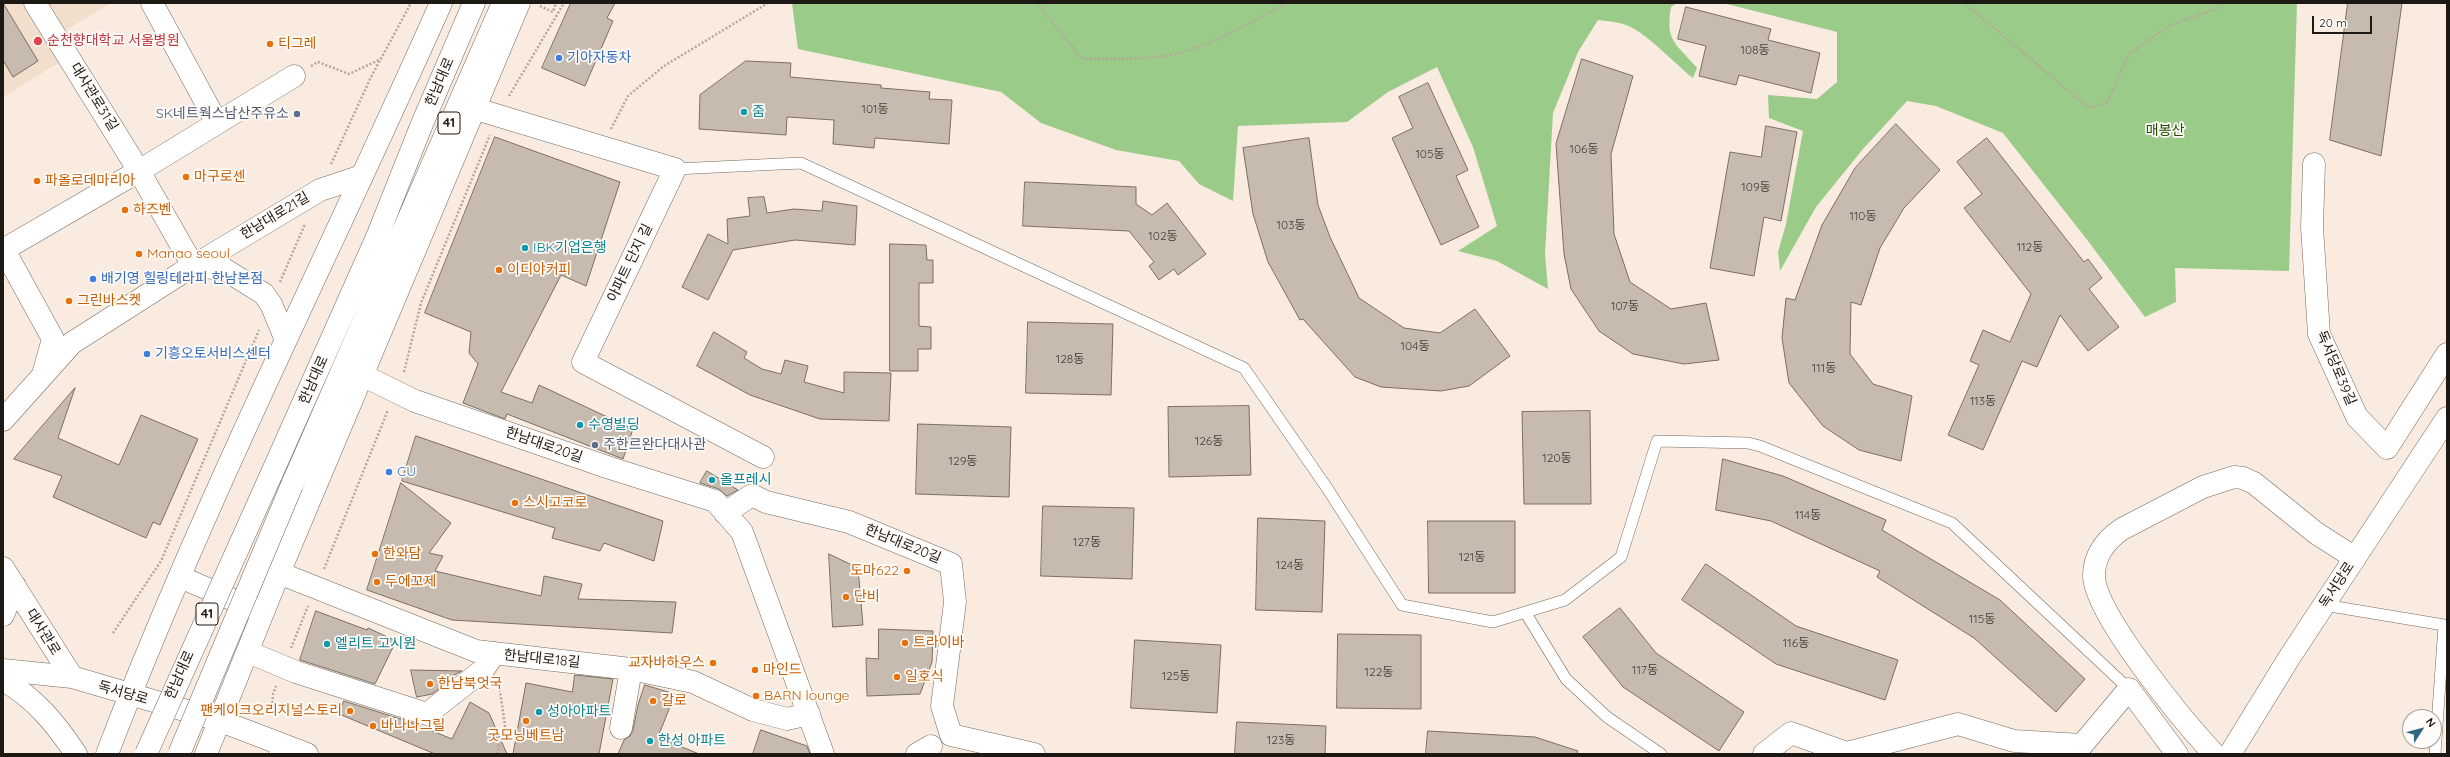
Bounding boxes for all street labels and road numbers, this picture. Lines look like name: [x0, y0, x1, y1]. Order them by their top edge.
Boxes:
street label: 한남대로: [422, 55, 458, 109]
street label: 대사관로31길: [66, 60, 122, 134]
road number: 41: [438, 112, 460, 134]
street label: 한남대로21길: [238, 189, 312, 243]
street label: 아파트 단지 길: [604, 221, 656, 305]
street label: 독서당로39길: [2313, 328, 2359, 408]
street label: 한남대로: [296, 353, 332, 407]
street label: 한남대로20길: [503, 424, 585, 466]
street label: 한남대로20길: [863, 521, 943, 567]
street label: 독서당로: [2316, 559, 2358, 611]
road number: 41: [196, 603, 218, 625]
street label: 대사관로: [22, 606, 64, 658]
street label: 한남대로18길: [503, 647, 581, 671]
street label: 한남대로: [162, 648, 198, 702]
street label: 독서당로: [96, 678, 150, 708]

